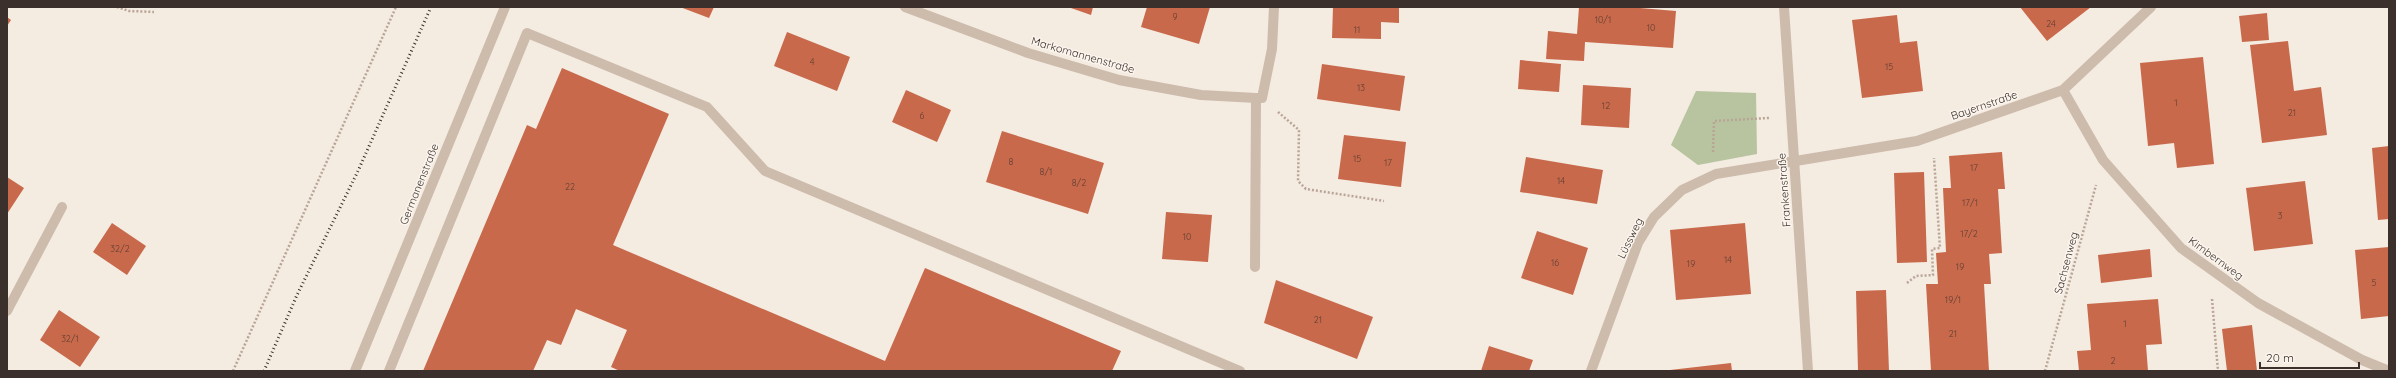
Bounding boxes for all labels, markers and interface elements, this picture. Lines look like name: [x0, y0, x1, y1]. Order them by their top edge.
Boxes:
house number: 9: [1172, 11, 1178, 22]
house number: 10/1: [1595, 14, 1611, 25]
house number: 24: [2046, 18, 2056, 29]
house number: 10: [1647, 22, 1655, 33]
house number: 11: [1354, 24, 1360, 35]
street label: Markomannenstraße: [1030, 34, 1136, 76]
house number: 4: [810, 56, 815, 67]
house number: 15: [1885, 61, 1893, 72]
house number: 13: [1357, 82, 1365, 93]
street label: Bayernstraße: [1949, 87, 2019, 123]
house number: 1: [2174, 97, 2178, 108]
house number: 12: [1602, 100, 1610, 111]
house number: 21: [2288, 107, 2296, 118]
house number: 6: [920, 110, 925, 121]
street label: Germanenstraße: [396, 141, 442, 227]
house number: 15: [1353, 153, 1361, 164]
street label: Frankenstraße: [1774, 153, 1794, 227]
house number: 8: [1009, 156, 1014, 167]
house number: 17: [1384, 157, 1392, 168]
house number: 17: [1970, 162, 1978, 173]
house number: 8/1: [1040, 166, 1052, 177]
house number: 14: [1557, 175, 1565, 186]
house number: 8/2: [1072, 177, 1086, 188]
house number: 22: [565, 181, 575, 192]
house number: 17/1: [1962, 197, 1978, 208]
house number: 3: [2278, 210, 2283, 221]
street label: Lüssweg: [1614, 215, 1646, 261]
house number: 17/2: [1960, 228, 1978, 239]
street label: Sachsenweg: [2051, 230, 2081, 296]
house number: 10: [1183, 231, 1191, 242]
street label: Kimbernweg: [2186, 233, 2246, 283]
house number: 32/2: [110, 243, 130, 254]
house number: 14: [1724, 254, 1732, 265]
house number: 16: [1551, 257, 1559, 268]
house number: 19: [1687, 258, 1695, 269]
house number: 19: [1956, 261, 1964, 272]
house number: 5: [2372, 277, 2377, 288]
house number: 19/1: [1945, 294, 1961, 305]
house number: 21: [1314, 314, 1322, 325]
house number: 1: [2123, 318, 2127, 329]
house number: 21: [1949, 328, 1957, 339]
house number: 32/1: [61, 333, 79, 344]
scale bar: [2260, 344, 2359, 370]
text: 20 m: [2266, 350, 2294, 365]
house number: 2: [2111, 355, 2116, 366]

